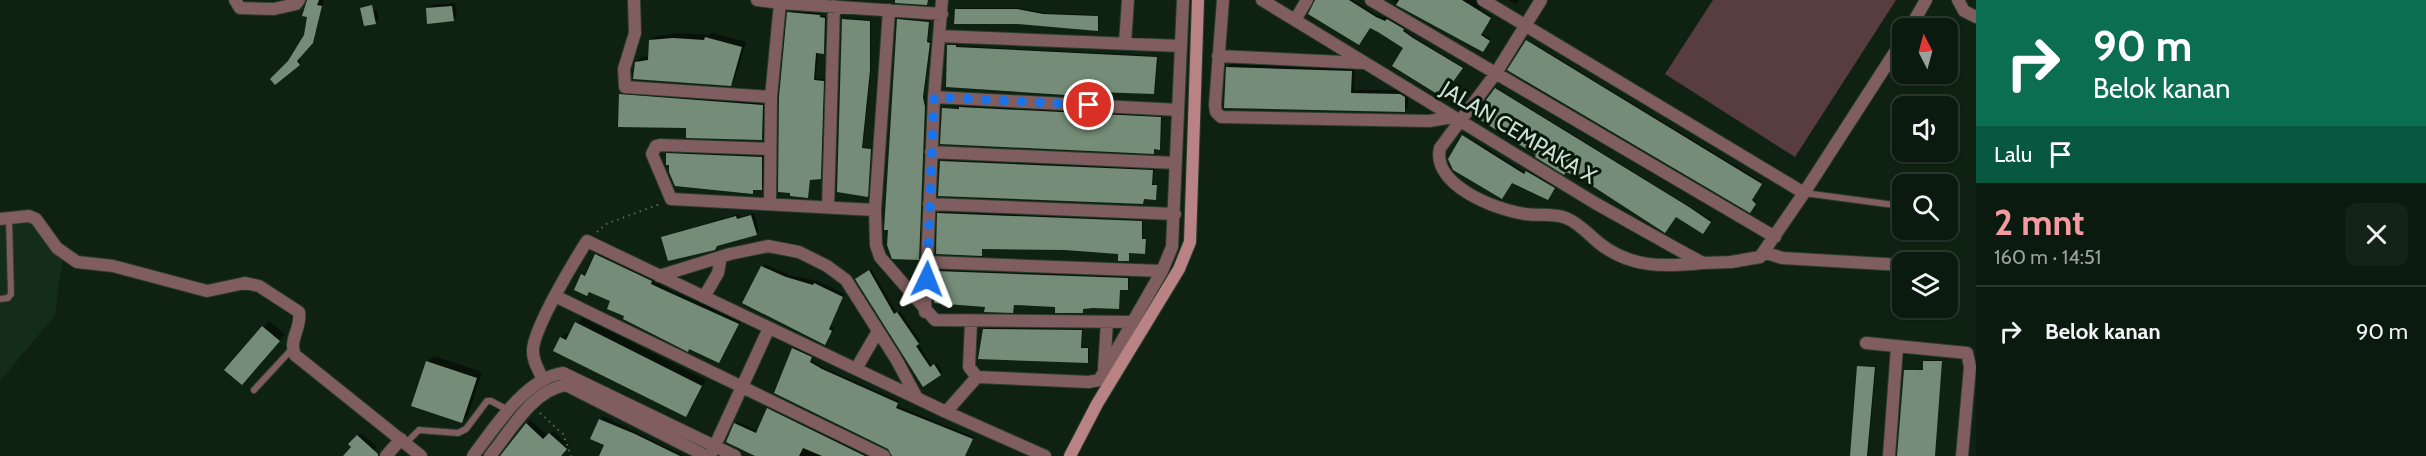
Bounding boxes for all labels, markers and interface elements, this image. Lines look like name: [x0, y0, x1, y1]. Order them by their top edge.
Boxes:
north arrow: [1892, 18, 1958, 84]
map controls: [1892, 18, 1958, 318]
text: 90 m: [2093, 20, 2192, 72]
icon: right: [1994, 24, 2072, 102]
text: Belok kanan: [2093, 72, 2230, 105]
street label: JALAN CEMPAKA X: [1435, 75, 1602, 190]
pin: [1063, 79, 1114, 130]
icon: arrive: [1072, 88, 1105, 121]
button: sound: [1892, 96, 1958, 162]
icon: arrive: [2044, 138, 2077, 171]
text: Lalu: [1994, 141, 2032, 168]
button: search: [1892, 174, 1958, 240]
text: 2 mnt: [1994, 200, 2084, 244]
button: close: [2345, 203, 2408, 266]
text: 160 m · 14:51: [1994, 245, 2101, 269]
position arrow: [895, 247, 959, 311]
button: layers: [1892, 252, 1958, 318]
icon: right: [1994, 315, 2027, 348]
text: Belok kanan: [2045, 318, 2161, 345]
text: 90 m: [2356, 318, 2408, 345]

